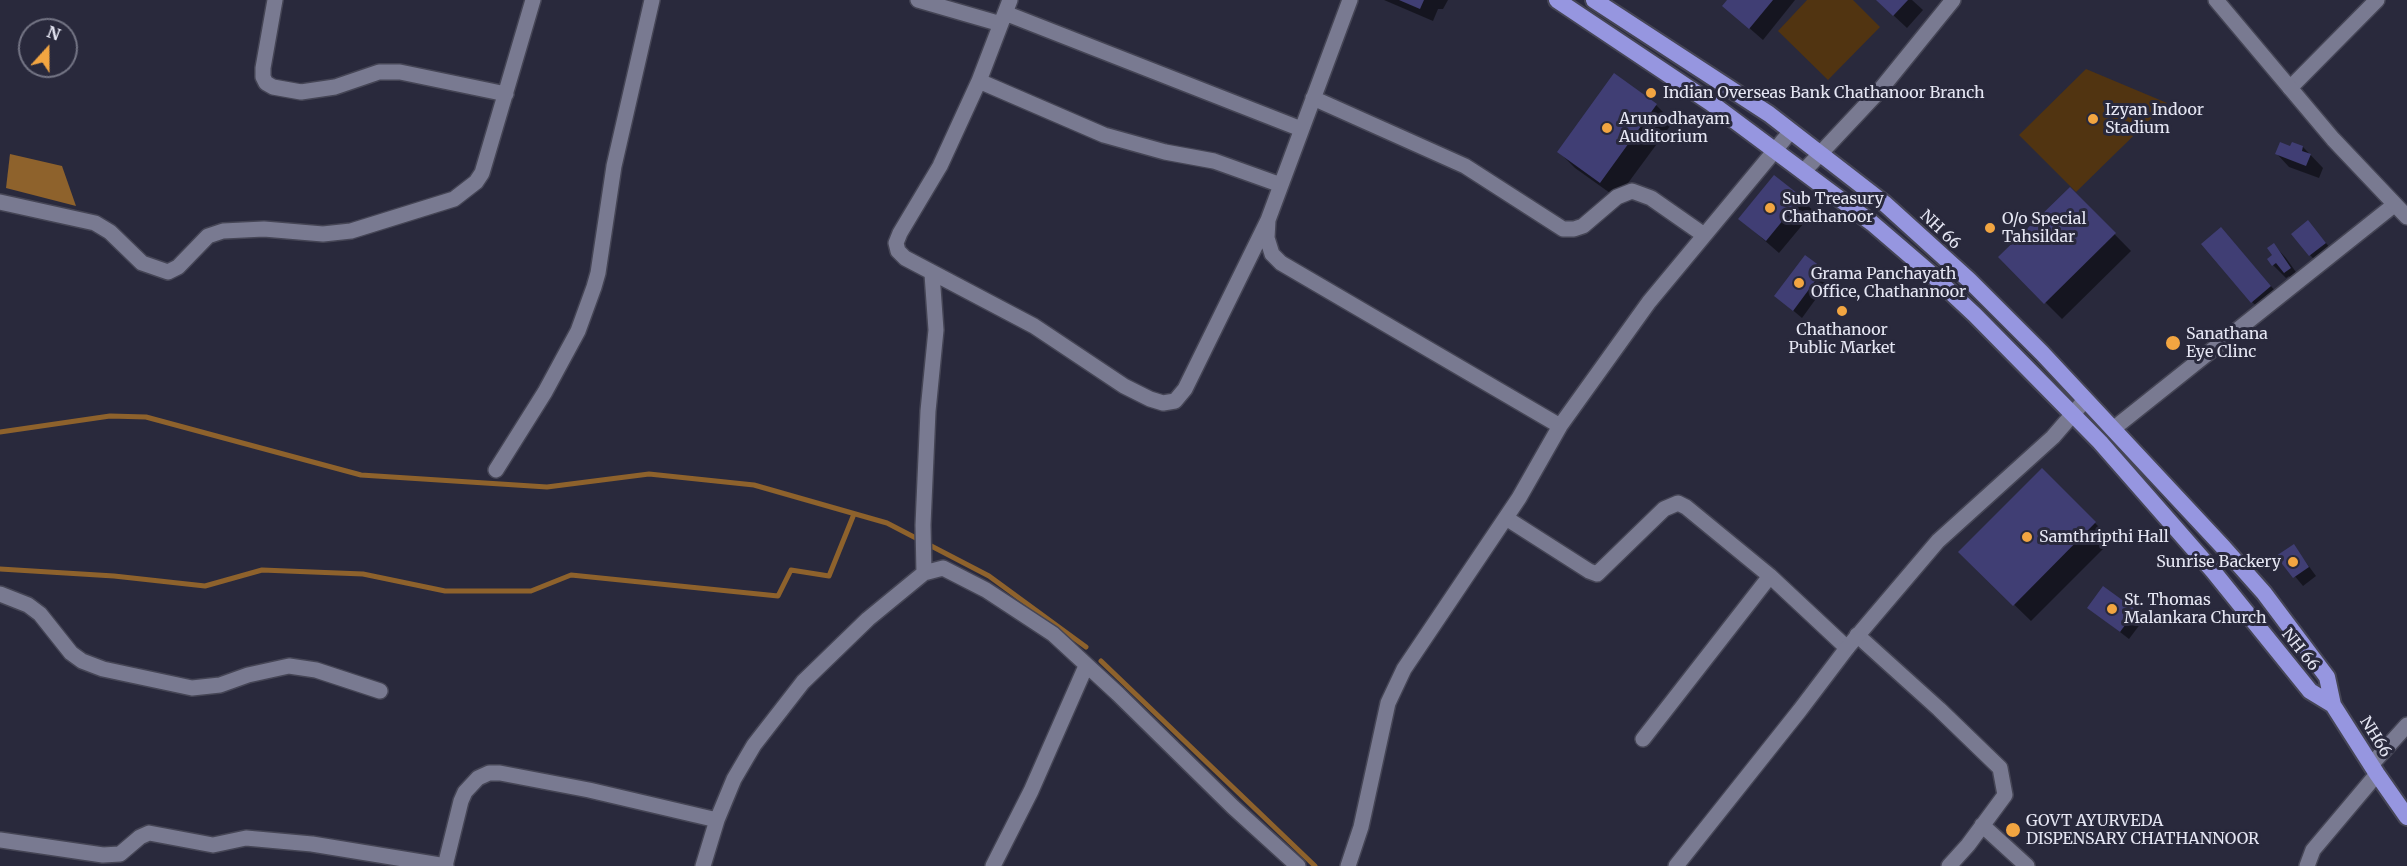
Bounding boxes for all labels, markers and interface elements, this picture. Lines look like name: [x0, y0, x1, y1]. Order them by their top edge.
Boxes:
north arrow: [18, 18, 78, 78]
text: N: [44, 21, 63, 45]
place label: Indian Overseas Bank Chathanoor Branch: [1663, 83, 1985, 103]
marker: Indian Overseas Bank Chathanoor Branch: [1644, 86, 1658, 100]
place label: Izyan Indoor Stadium: [2105, 100, 2204, 138]
place label: Arunodhayam Auditorium: [1619, 109, 1730, 147]
marker: Izyan Indoor Stadium: [2086, 112, 2100, 126]
marker: Arunodhayam Auditorium: [1600, 121, 1614, 135]
place label: Sub Treasury Chathanoor: [1782, 189, 1884, 227]
marker: Sub Treasury Chathanoor: [1763, 201, 1777, 215]
street label: NH 66: [1916, 206, 1964, 254]
place label: O/o Special Tahsildar: [2002, 209, 2086, 247]
marker: O/o Special Tahsildar: [1983, 221, 1997, 235]
place label: Grama Panchayath Office, Chathannoor: [1811, 264, 1966, 302]
marker: Grama Panchayath Office, Chathannoor: [1792, 276, 1806, 290]
marker: Chathanoor Public Market: [1835, 304, 1849, 318]
place label: Chathanoor Public Market: [1788, 320, 1896, 358]
place label: Sanathana Eye Clinc: [2186, 324, 2268, 362]
marker: Sanathana Eye Clinc: [2164, 334, 2182, 352]
place label: Samthripthi Hall: [2039, 527, 2169, 547]
marker: Samthripthi Hall: [2020, 530, 2034, 544]
place label: Sunrise Backery: [2156, 552, 2281, 572]
marker: Sunrise Backery: [2286, 555, 2300, 569]
place label: St. Thomas Malankara Church: [2124, 590, 2266, 628]
marker: St. Thomas Malankara Church: [2105, 602, 2119, 616]
street label: NH 66: [2277, 625, 2323, 675]
street label: NH66: [2355, 713, 2395, 761]
place label: GOVT AYURVEDA DISPENSARY CHATHANNOOR: [2026, 811, 2259, 849]
marker: GOVT AYURVEDA DISPENSARY CHATHANNOOR: [2004, 821, 2022, 839]

